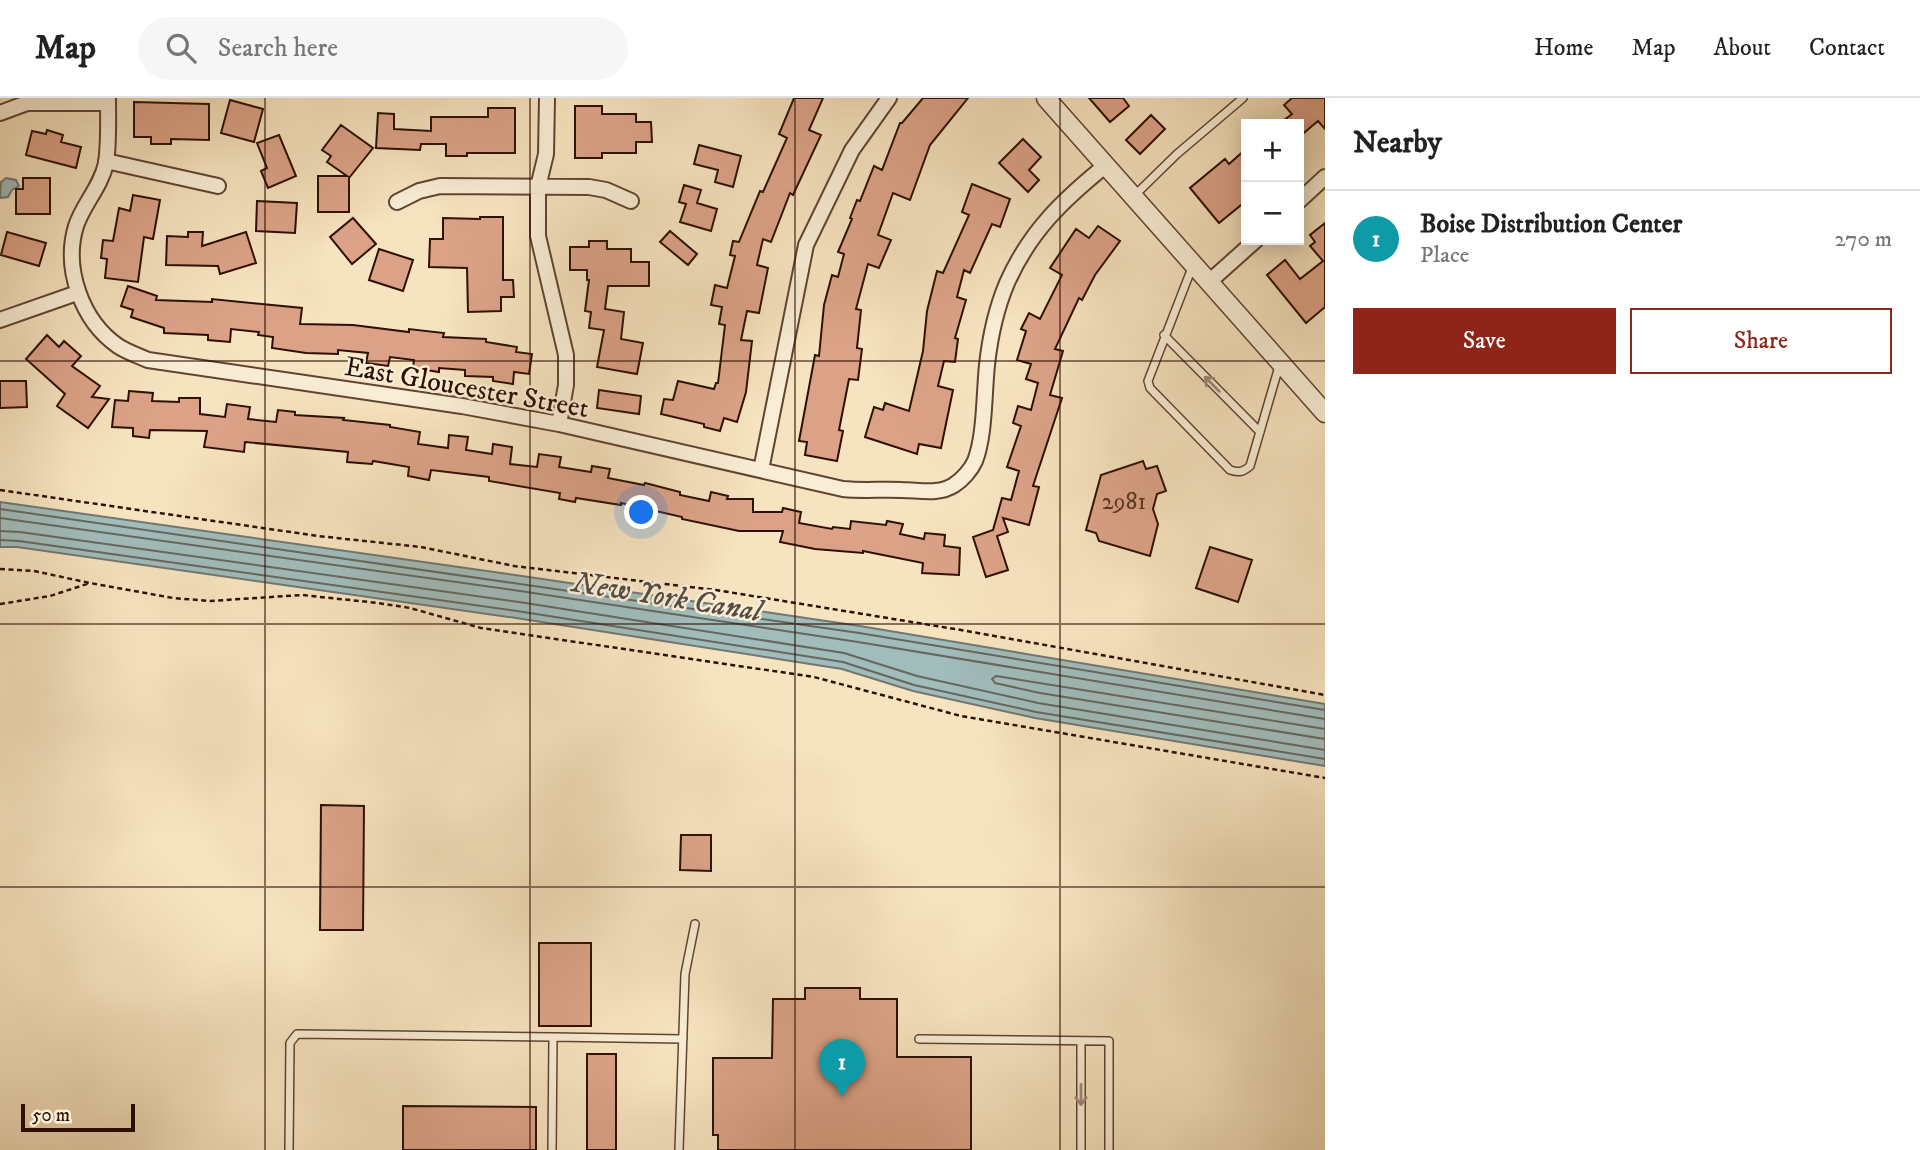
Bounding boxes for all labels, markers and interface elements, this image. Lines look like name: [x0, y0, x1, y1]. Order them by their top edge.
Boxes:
search box: [138, 17, 628, 80]
text: Map: [35, 28, 96, 69]
icon: search: [162, 29, 200, 67]
text: Search here: [218, 32, 338, 65]
text: Home: [1534, 33, 1593, 63]
text: Map: [1631, 33, 1676, 63]
text: About: [1714, 33, 1771, 63]
text: Contact: [1809, 33, 1885, 63]
map controls: [1241, 119, 1304, 245]
button: +: [1241, 119, 1304, 182]
text: Nearby: [1353, 125, 1442, 162]
button: −: [1241, 182, 1304, 245]
text: Boise Distribution Center: [1420, 208, 1682, 241]
text: 1: [1372, 225, 1380, 254]
text: 270 m: [1835, 225, 1892, 254]
text: Place: [1420, 241, 1469, 270]
button: Save: [1353, 308, 1616, 374]
button: Share: [1630, 308, 1892, 374]
street label: East Gloucester Street: [342, 349, 592, 426]
one-way arrow: [1204, 375, 1221, 392]
house number: 2981: [1102, 487, 1146, 517]
your location: [624, 495, 658, 529]
water label: New York Canal: [567, 564, 767, 631]
pin: 1: [819, 1039, 865, 1097]
one-way arrow: [1074, 1084, 1088, 1107]
scale bar: [21, 1101, 135, 1133]
text: 50 m: [32, 1104, 70, 1127]

